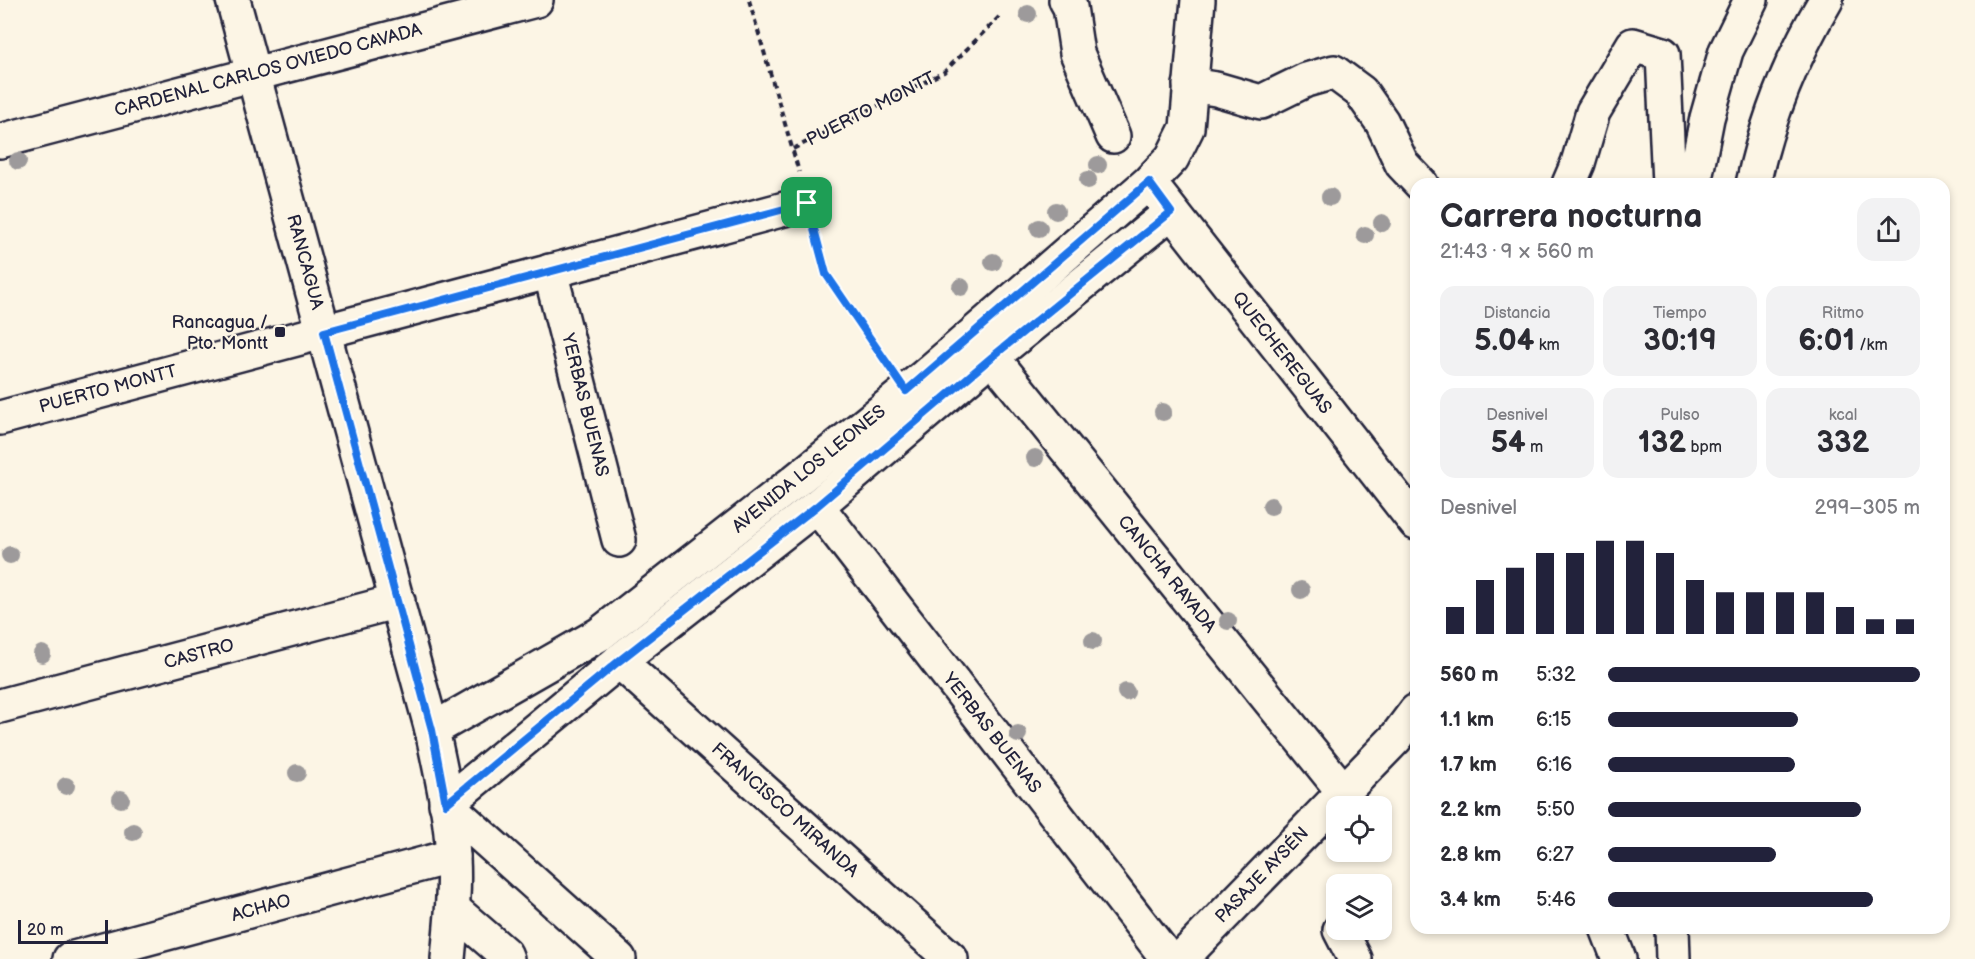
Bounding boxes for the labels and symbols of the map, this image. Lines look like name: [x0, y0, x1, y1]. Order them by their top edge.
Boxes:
street label: CARDENAL CARLOS OVIEDO CAVADA: [112, 19, 424, 121]
street label: PUERTO MONTT: [803, 67, 939, 151]
pin: [781, 177, 832, 228]
street label: RANCAGUA: [282, 212, 328, 312]
street label: QUECHEREGUAS: [1228, 288, 1336, 418]
place label: Rancagua / Pto. Montt: [172, 312, 268, 354]
marker: Rancagua / Pto. Montt: [273, 325, 287, 339]
street label: YERBAS BUENAS: [557, 330, 613, 479]
street label: PUERTO MONTT: [37, 360, 179, 417]
street label: AVENIDA LOS LEONES: [728, 401, 890, 537]
street label: CANCHA RAYADA: [1113, 511, 1221, 637]
street label: CASTRO: [162, 635, 236, 673]
street label: YERBAS BUENAS: [938, 668, 1046, 797]
street label: FRANCISCO MIRANDA: [707, 738, 863, 882]
street label: PASAJE AYSÉN: [1210, 821, 1313, 927]
street label: ACHAO: [229, 890, 293, 926]
scale bar: [18, 917, 108, 944]

